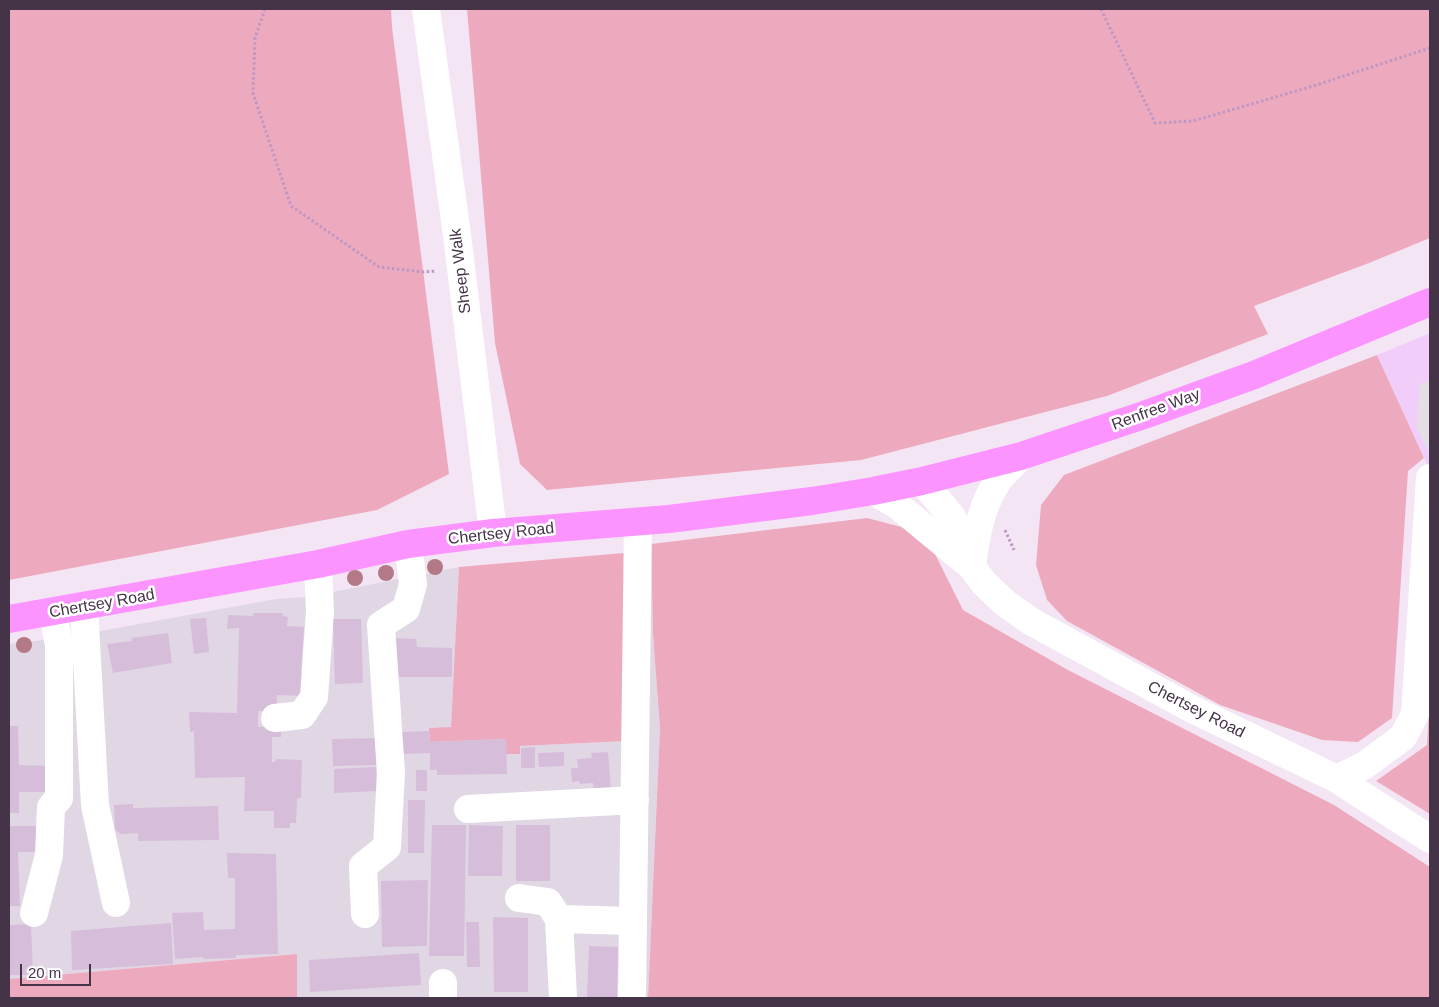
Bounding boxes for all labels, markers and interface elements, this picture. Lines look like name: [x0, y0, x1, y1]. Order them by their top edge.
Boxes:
street label: Sheep Walk: [446, 227, 476, 315]
street label: Renfree Way: [1109, 385, 1203, 435]
street label: Chertsey Road: [447, 519, 555, 549]
street label: Chertsey Road: [48, 585, 156, 623]
street label: Chertsey Road: [1144, 677, 1248, 743]
scale bar: [22, 954, 94, 986]
text: 20 m: [28, 964, 61, 981]

